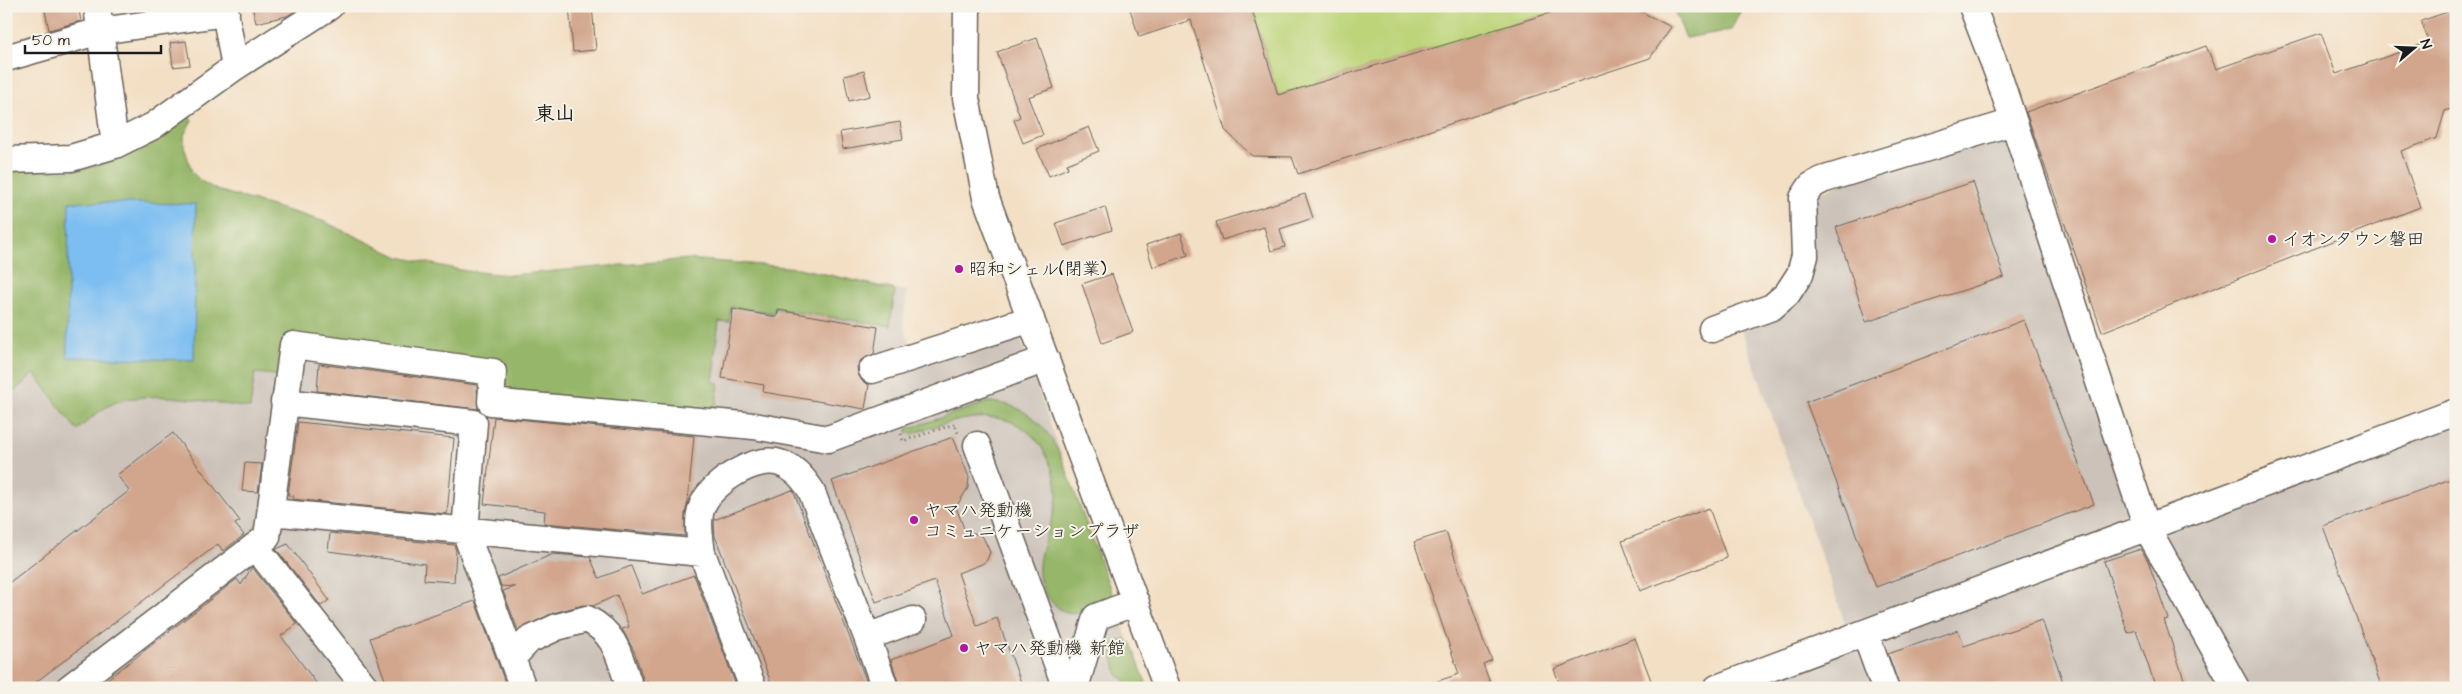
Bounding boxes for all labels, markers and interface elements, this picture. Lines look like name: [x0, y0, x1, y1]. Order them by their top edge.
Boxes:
scale bar: [25, 22, 161, 54]
north arrow: [2390, 22, 2440, 72]
text: 50 m: [32, 30, 70, 51]
text: N: [2414, 37, 2436, 52]
district label: 東山: [535, 100, 575, 128]
place label: イオンタウン磐田: [2282, 227, 2425, 252]
marker: イオンタウン磐田: [2266, 233, 2278, 245]
place label: 昭和シェル(閉業): [969, 257, 1107, 282]
marker: 昭和シェル(閉業): [953, 263, 965, 275]
place label: ヤマハ発動機 コミュニケーションプラザ: [924, 498, 1140, 544]
marker: ヤマハ発動機 コミュニケーションプラザ: [908, 514, 920, 526]
place label: ヤマハ発動機 新館: [974, 636, 1125, 661]
marker: ヤマハ発動機 新館: [958, 642, 970, 654]

